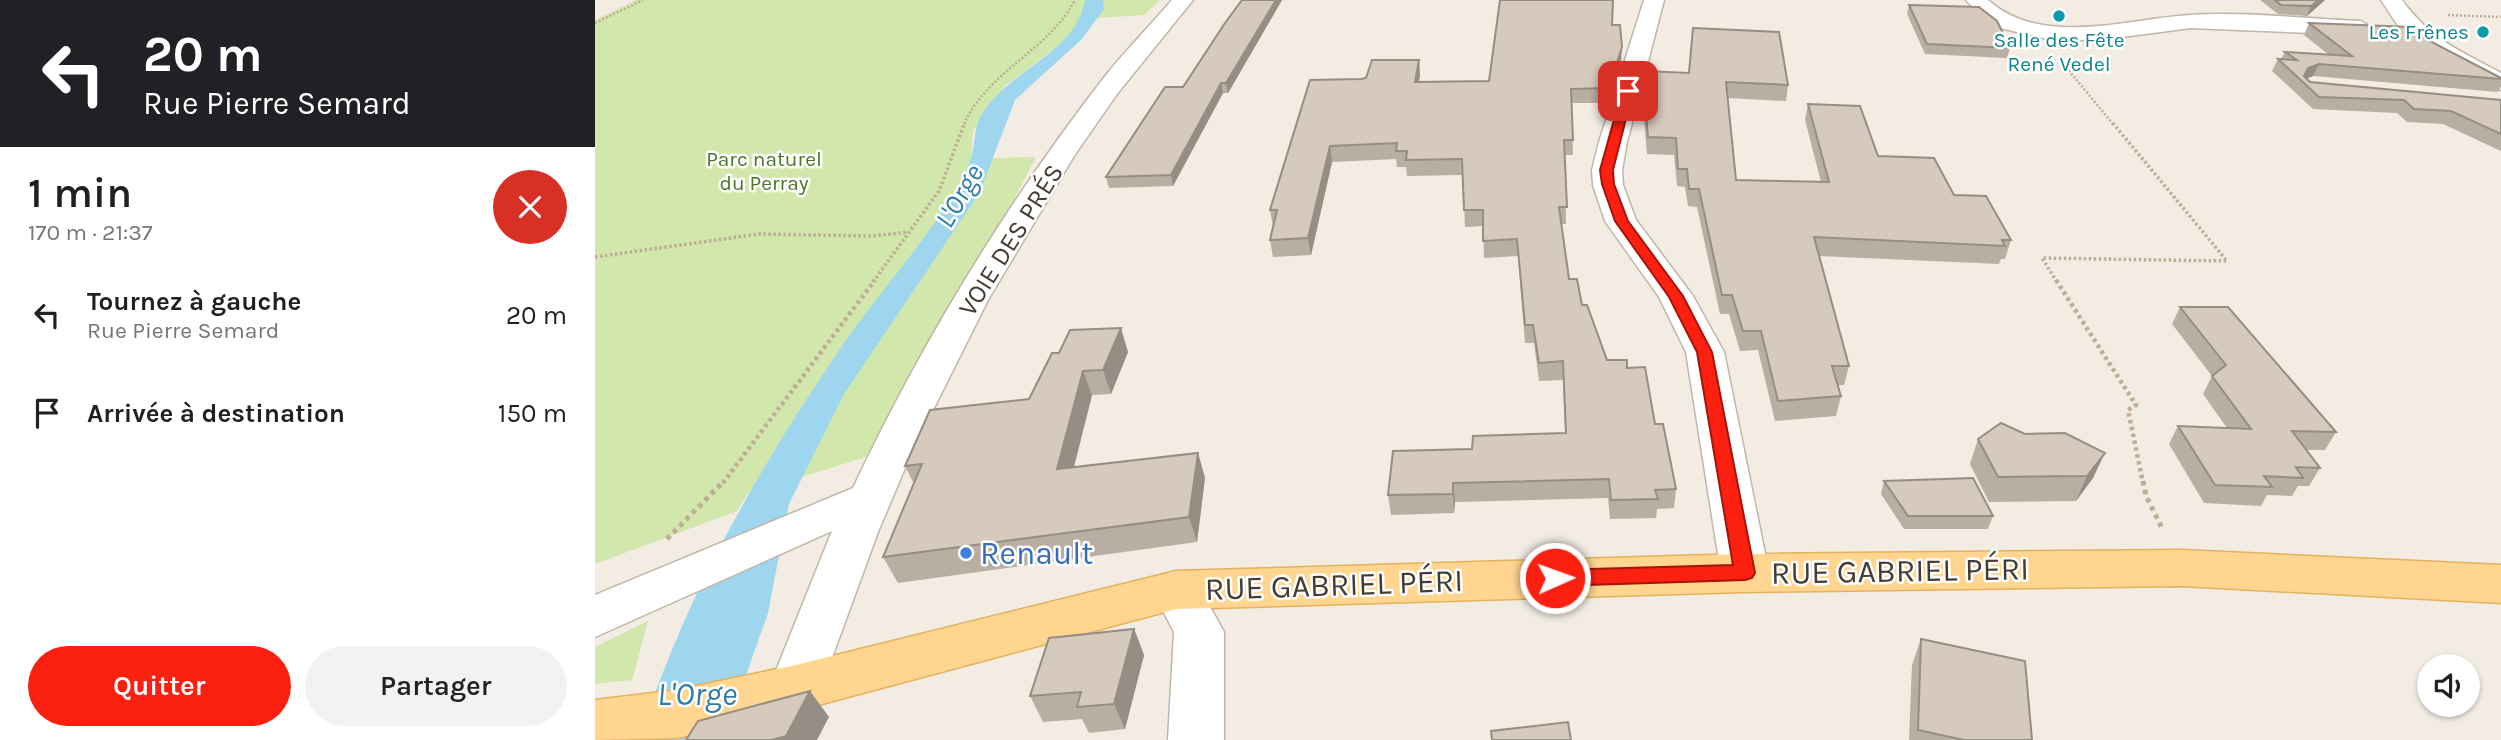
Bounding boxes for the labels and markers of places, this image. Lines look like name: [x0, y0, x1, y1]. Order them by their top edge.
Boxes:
marker: Salle des Fête René Vedel: [2051, 8, 2067, 24]
place label: Les Frênes: [2369, 20, 2469, 44]
marker: Les Frênes: [2475, 24, 2491, 40]
place label: Salle des Fête René Vedel: [1994, 28, 2124, 76]
pin: [1598, 61, 1658, 121]
place label: Renault: [980, 535, 1093, 572]
marker: Renault: [958, 545, 974, 561]

